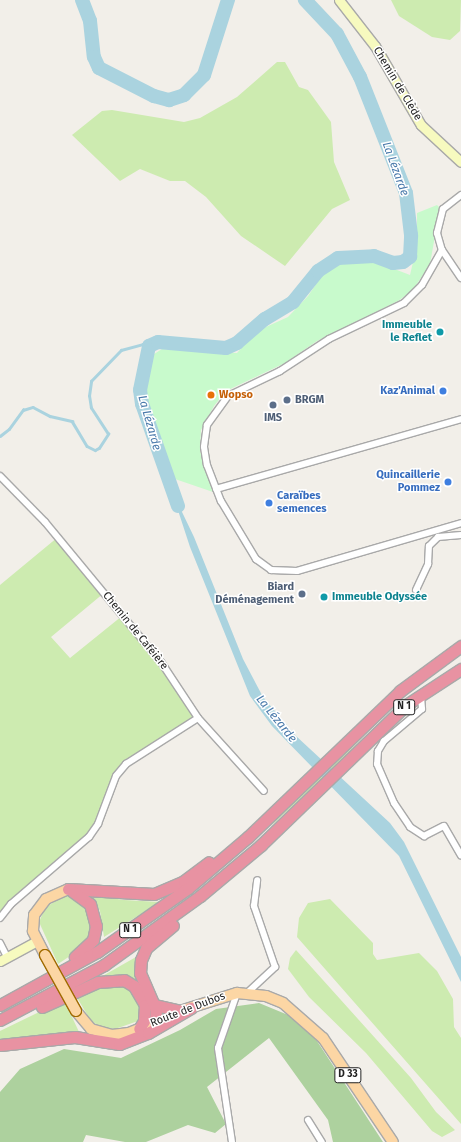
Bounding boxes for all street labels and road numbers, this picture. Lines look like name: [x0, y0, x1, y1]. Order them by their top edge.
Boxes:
street label: Chemin de Clède: [370, 45, 424, 123]
street label: Chemin de Caféière: [100, 589, 170, 673]
road number: N 1: [393, 699, 415, 715]
road number: N 1: [119, 922, 141, 938]
street label: Route de Dubos: [149, 990, 227, 1030]
road number: D 33: [334, 1067, 362, 1083]

